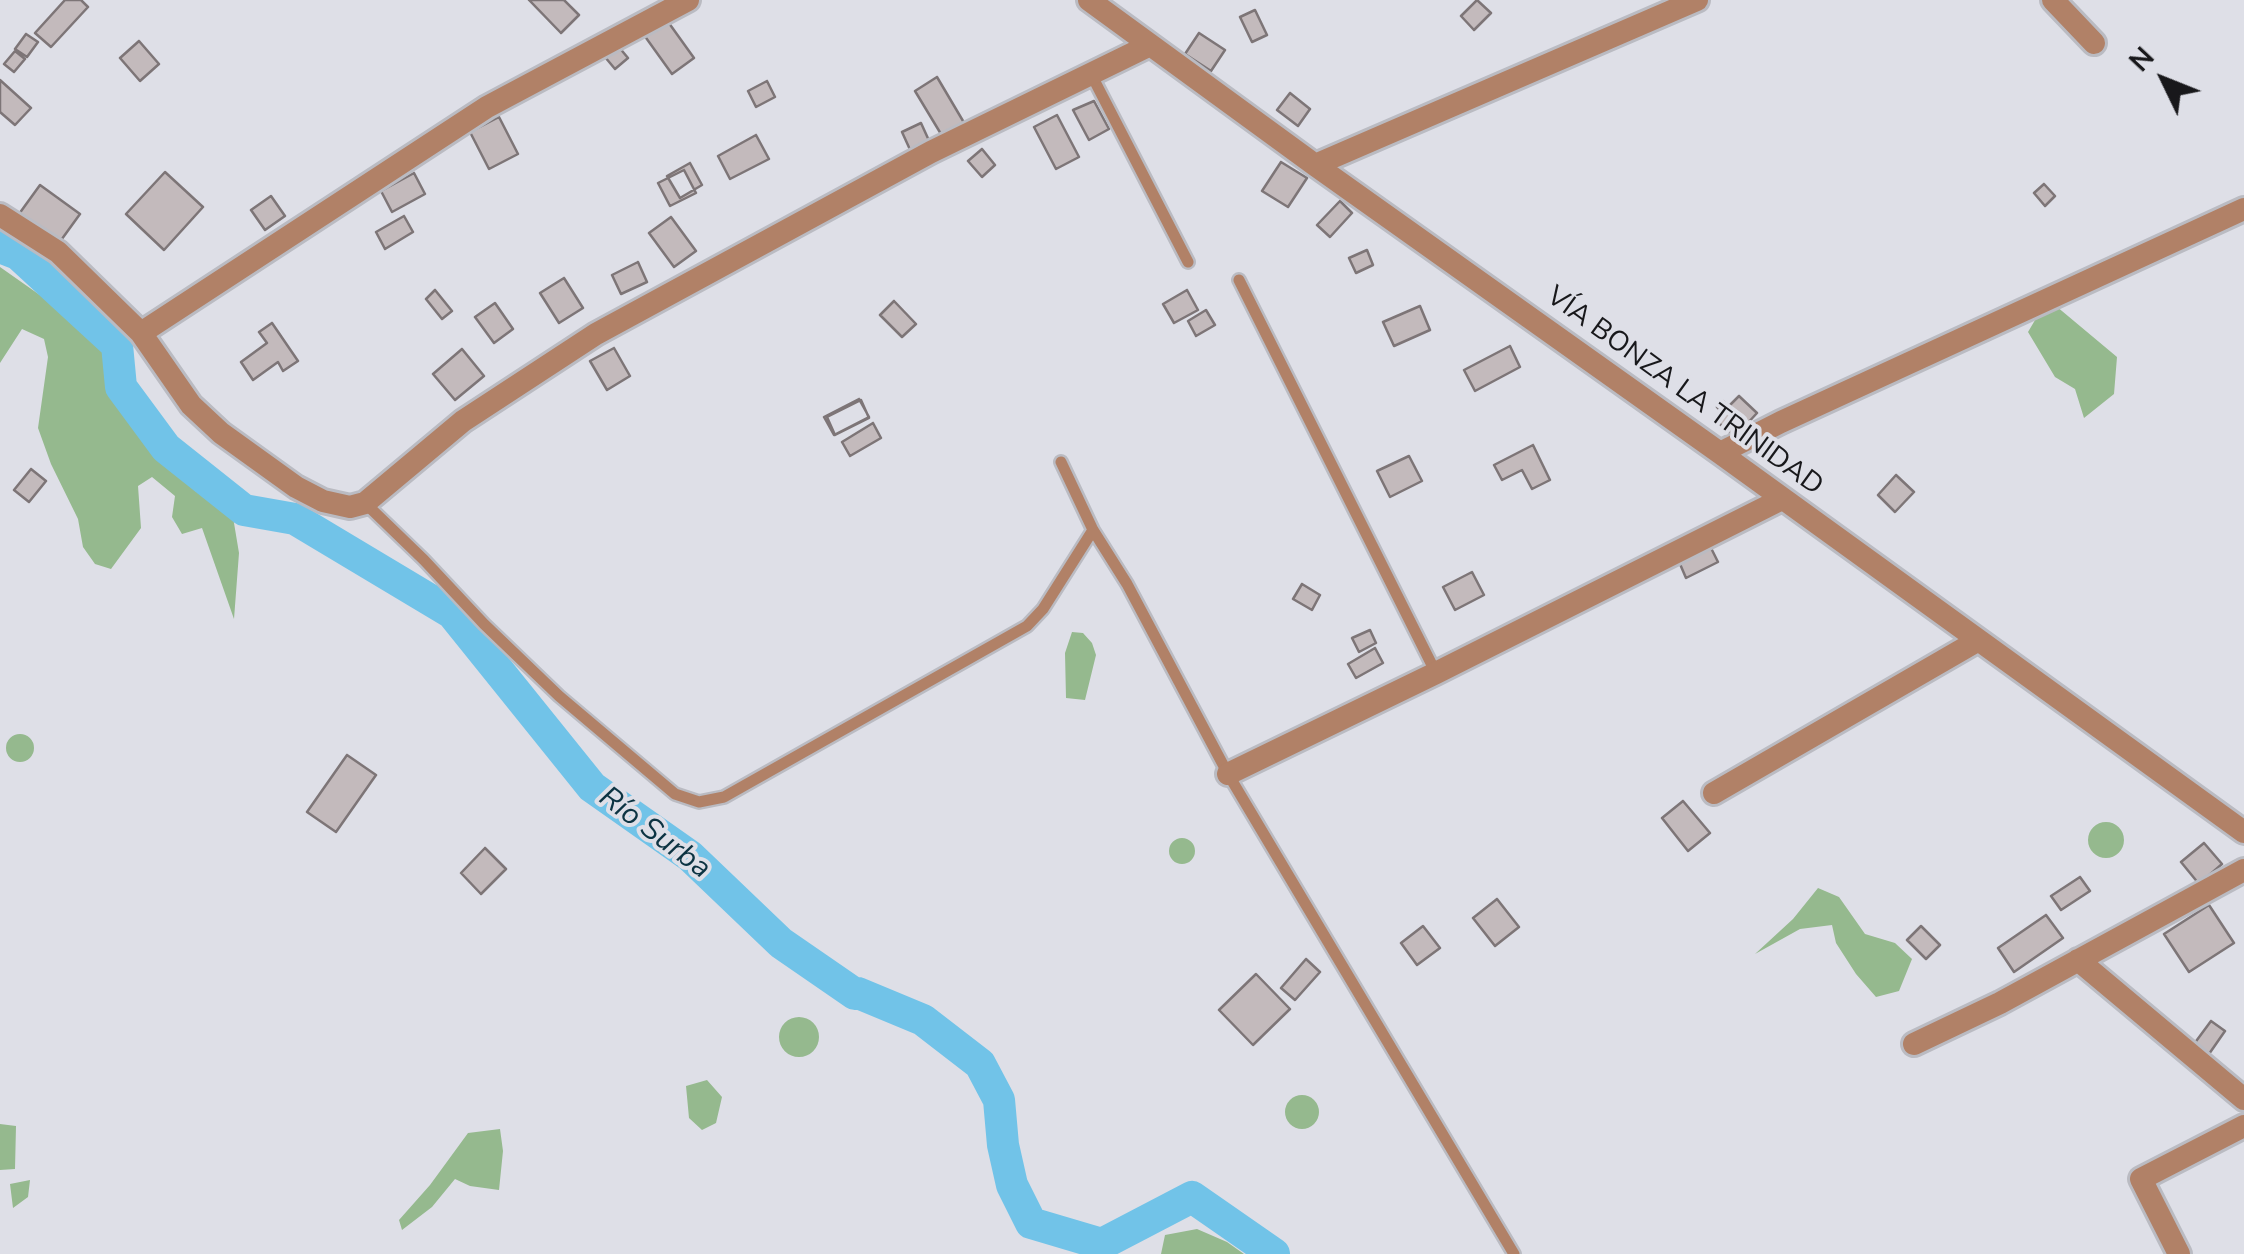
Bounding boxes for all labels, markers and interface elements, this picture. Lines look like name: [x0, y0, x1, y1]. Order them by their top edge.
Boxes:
north arrow: [2114, 30, 2214, 130]
text: N: [2121, 39, 2163, 80]
street label: VÍA BONZA LA TRINIDAD: [1539, 280, 1829, 504]
water label: Río Surba: [591, 780, 717, 888]

